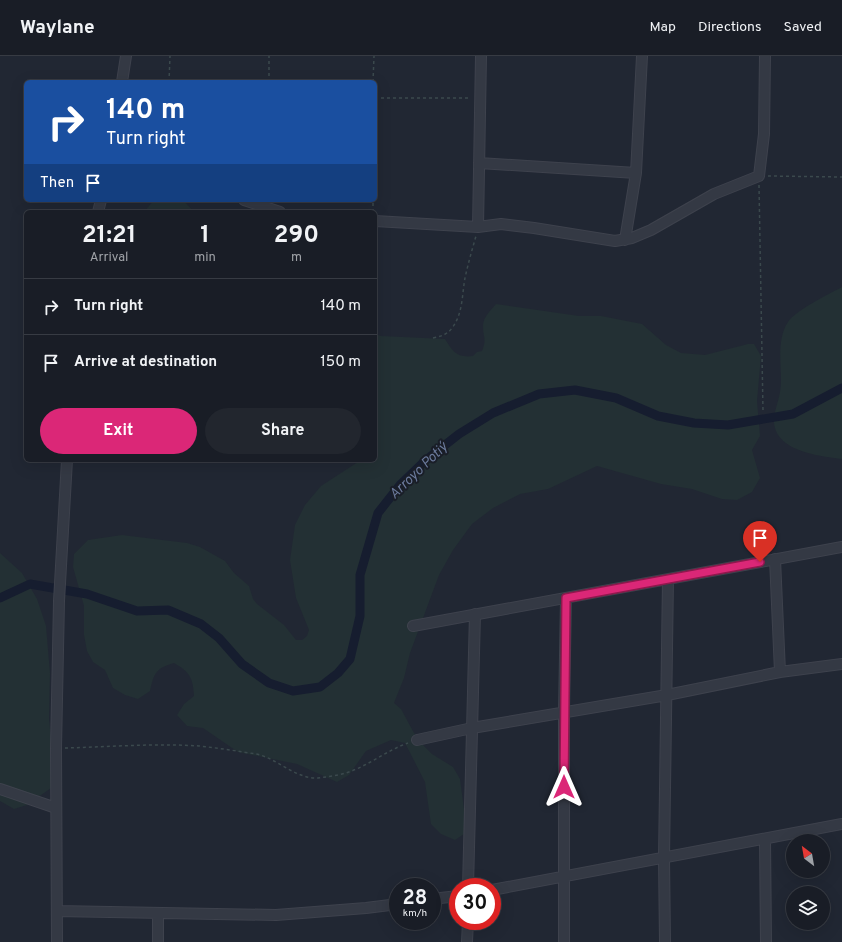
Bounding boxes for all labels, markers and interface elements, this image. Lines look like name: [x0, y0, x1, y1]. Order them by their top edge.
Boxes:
text: Waylane: [20, 16, 95, 40]
text: Map: [650, 19, 676, 36]
text: Directions: [698, 19, 762, 36]
text: Saved: [784, 19, 822, 36]
text: 140 m: [106, 93, 185, 129]
icon: right: [40, 96, 92, 148]
text: Turn right: [106, 128, 186, 151]
icon: arrive: [82, 172, 104, 194]
text: Then: [40, 174, 74, 193]
text: 21:21: [82, 221, 136, 251]
text: 1: [200, 221, 210, 251]
text: 290: [274, 221, 319, 251]
text: Arrival: [90, 250, 128, 266]
text: min: [194, 250, 216, 266]
text: m: [291, 250, 302, 266]
icon: right: [40, 296, 62, 318]
text: Turn right: [74, 297, 143, 316]
text: 140 m: [321, 297, 361, 316]
icon: arrive: [40, 352, 62, 374]
text: Arrive at destination: [74, 353, 217, 372]
text: 150 m: [320, 353, 361, 372]
button: Exit: [40, 408, 197, 454]
button: Share: [205, 408, 361, 454]
water label: Arroyo Poti´y: [386, 438, 452, 503]
pin: [743, 521, 777, 562]
icon: arrive: [749, 527, 771, 549]
position arrow: [543, 766, 585, 808]
north arrow: [786, 834, 830, 878]
map controls: [786, 834, 830, 930]
speed limit sign: 30: [449, 878, 501, 930]
text: 28: [403, 886, 427, 912]
button: layers: [786, 886, 830, 930]
text: km/h: [403, 907, 427, 920]

